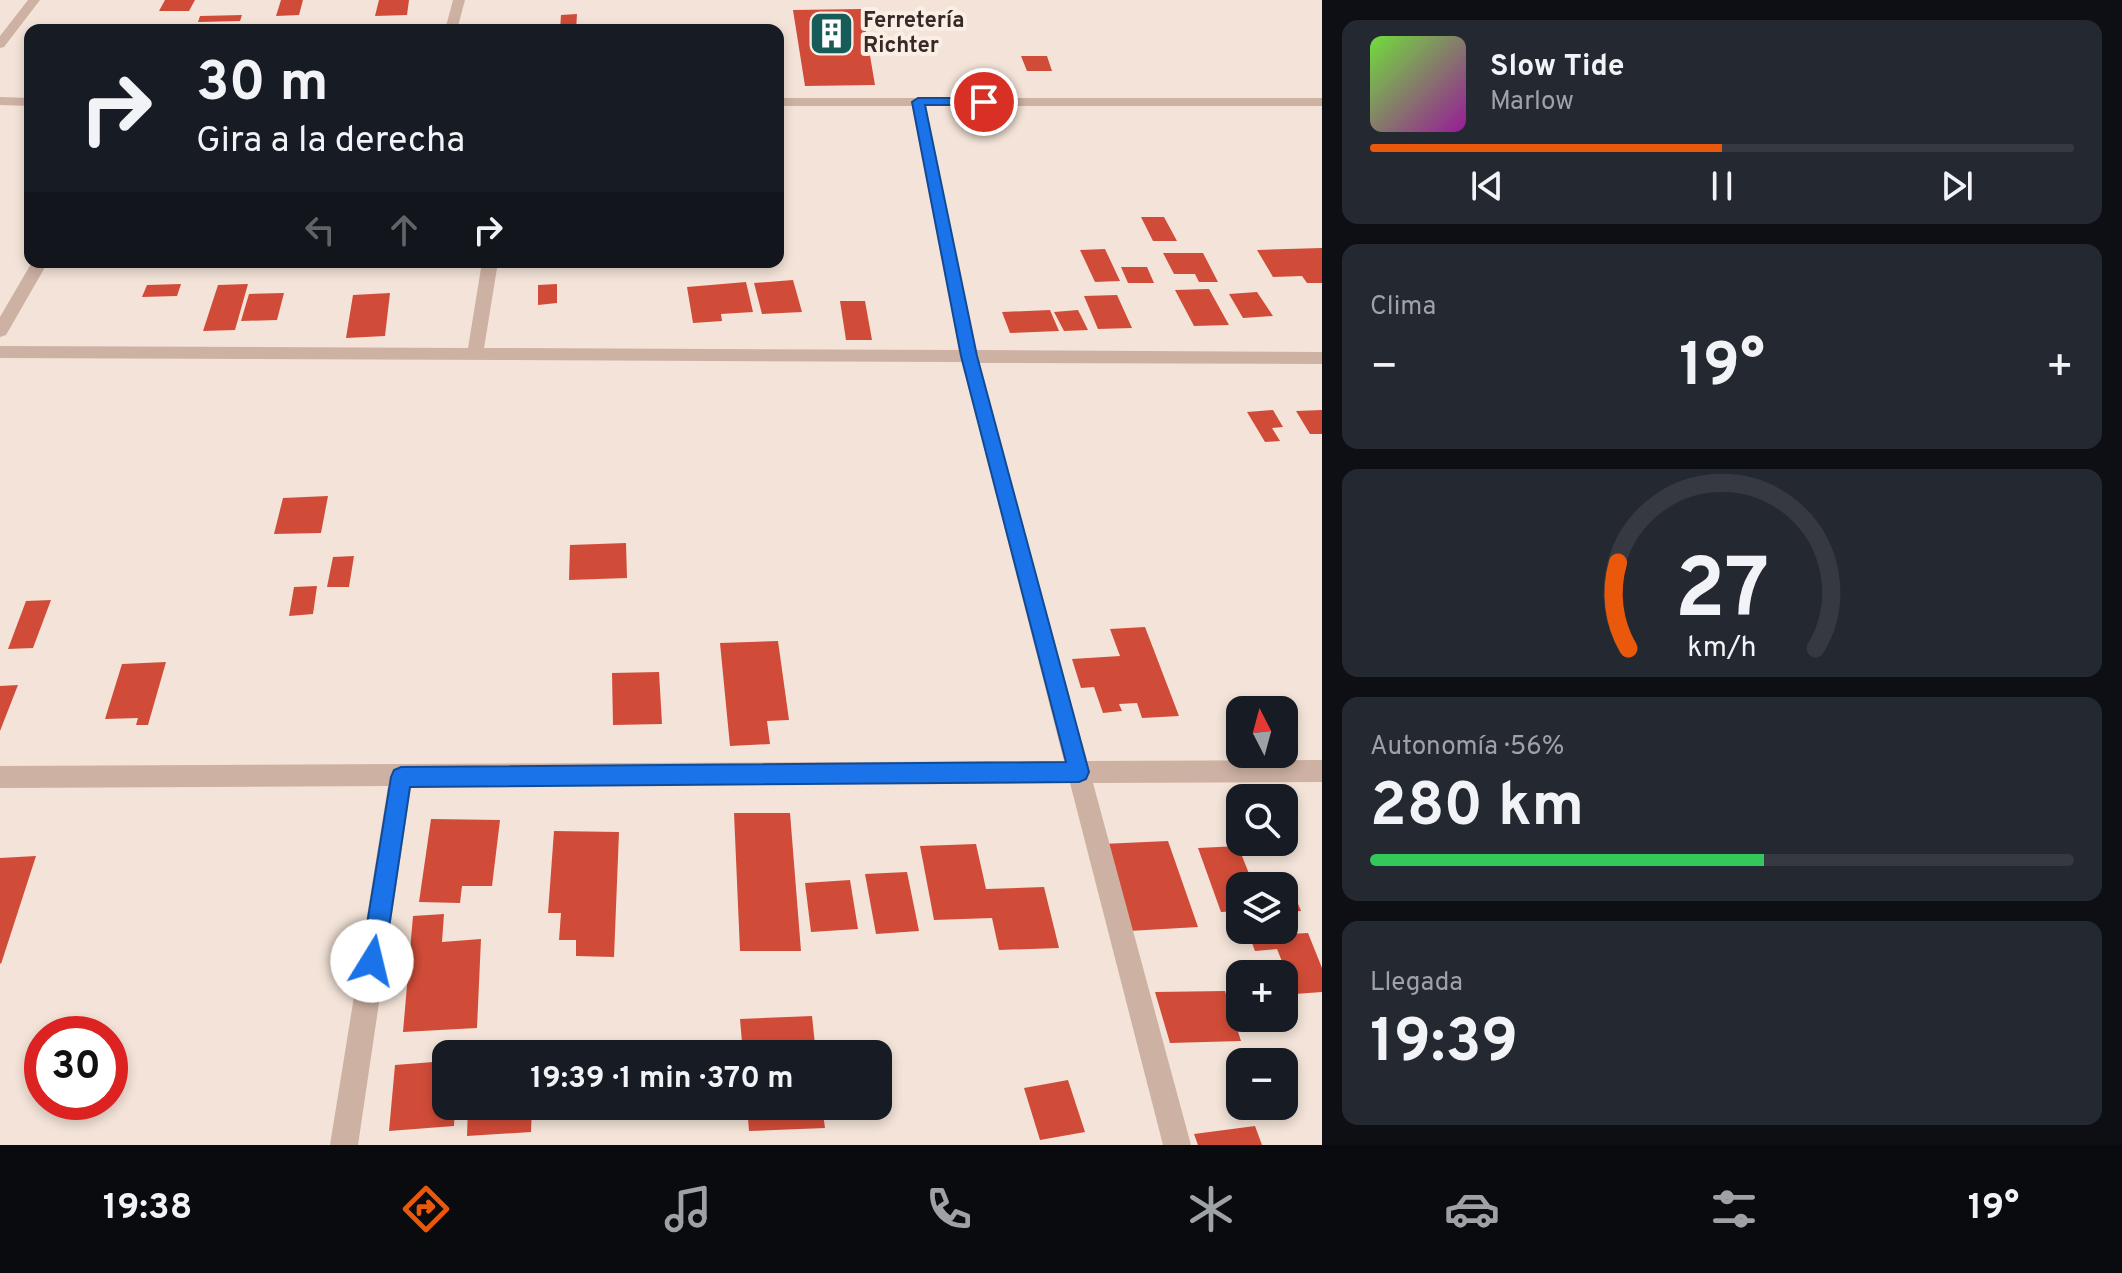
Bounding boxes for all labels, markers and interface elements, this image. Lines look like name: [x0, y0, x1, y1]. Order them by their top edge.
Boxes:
place label: Ferretería Richter: [863, 8, 964, 60]
building icon: Ferretería Richter: [808, 10, 856, 58]
text: Slow Tide: [1490, 49, 1624, 86]
text: 30 m: [196, 50, 329, 120]
icon: right: [64, 56, 168, 160]
pin: [950, 68, 1018, 136]
icon: arrive: [962, 80, 1006, 124]
text: Marlow: [1490, 86, 1574, 119]
text: Gira a la derecha: [196, 119, 465, 165]
icon: previous: [1465, 164, 1509, 208]
icon: pause: [1700, 164, 1744, 208]
icon: next: [1935, 164, 1979, 208]
icon: left: [298, 208, 342, 252]
icon: ahead: [382, 208, 426, 252]
icon: right: [466, 208, 510, 252]
text: Clima: [1370, 291, 1436, 324]
text: 19°: [1679, 331, 1765, 407]
text: −: [1370, 341, 1398, 397]
text: +: [2046, 341, 2074, 397]
text: 27: [1675, 541, 1769, 646]
text: km/h: [1687, 631, 1757, 667]
north arrow: [1226, 696, 1298, 768]
map controls: [1226, 696, 1298, 1120]
text: Autonomía · 56%: [1370, 731, 1564, 764]
text: 280 km: [1370, 771, 1584, 847]
button: search: [1226, 784, 1298, 856]
button: layers: [1226, 872, 1298, 944]
position arrow: [330, 919, 414, 1003]
button: +: [1226, 960, 1298, 1032]
text: Llegada: [1370, 967, 1463, 1000]
text: 19:39: [1370, 1007, 1518, 1083]
speed limit sign: 30: [24, 1016, 128, 1120]
button: −: [1226, 1048, 1298, 1120]
text: 19:39 · 1 min · 370 m: [530, 1061, 794, 1098]
icon: directions: [398, 1181, 454, 1237]
icon: music: [660, 1181, 716, 1237]
icon: phone: [921, 1181, 977, 1237]
icon: climate: [1183, 1181, 1239, 1237]
icon: car: [1444, 1181, 1500, 1237]
icon: filters: [1706, 1181, 1762, 1237]
text: 19:38: [103, 1186, 192, 1232]
text: 19°: [1968, 1186, 2019, 1232]

